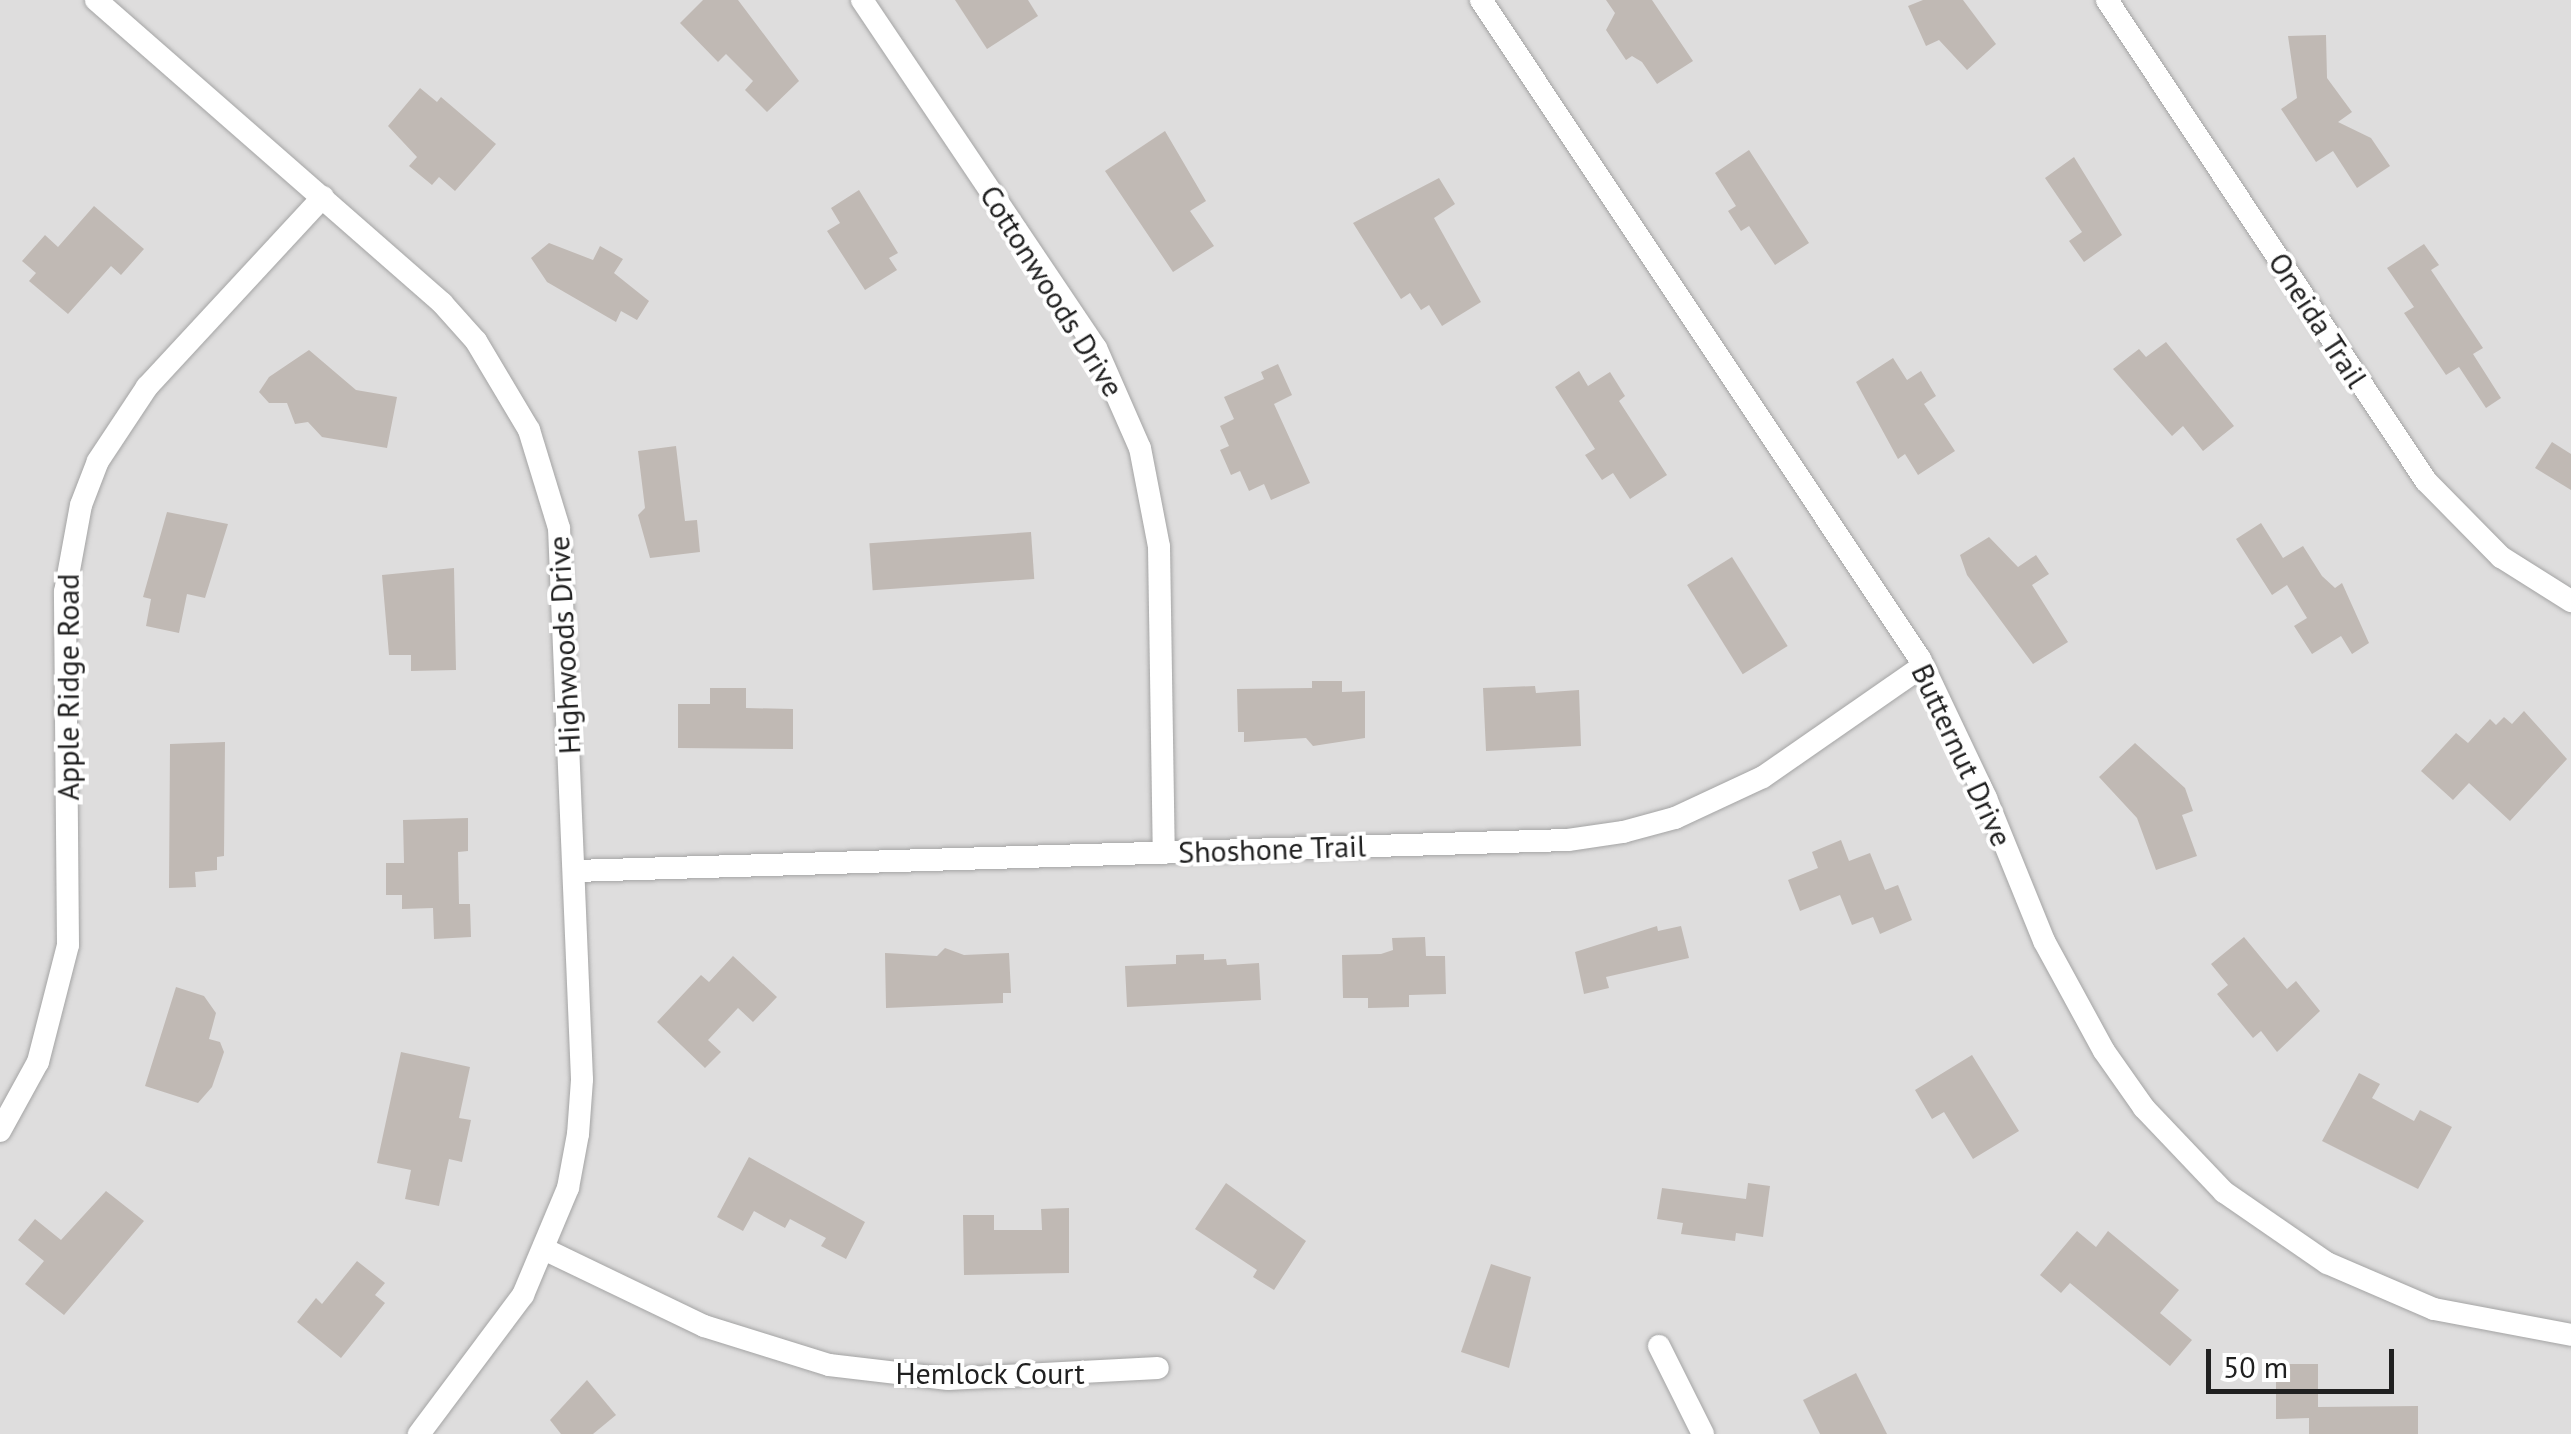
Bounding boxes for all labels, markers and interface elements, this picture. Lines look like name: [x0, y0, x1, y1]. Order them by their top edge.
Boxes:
street label: Cottonwoods Drive: [972, 179, 1132, 403]
street label: Oneida Trail: [2261, 245, 2375, 395]
street label: Highwoods Drive: [540, 535, 588, 755]
street label: Apple Ridge Road: [50, 574, 86, 800]
street label: Butternut Drive: [1904, 658, 2020, 852]
street label: Shoshone Trail: [1177, 828, 1367, 870]
scale bar: [2211, 1329, 2398, 1391]
text: 50 m: [2223, 1347, 2288, 1386]
street label: Hemlock Court: [895, 1355, 1085, 1391]

